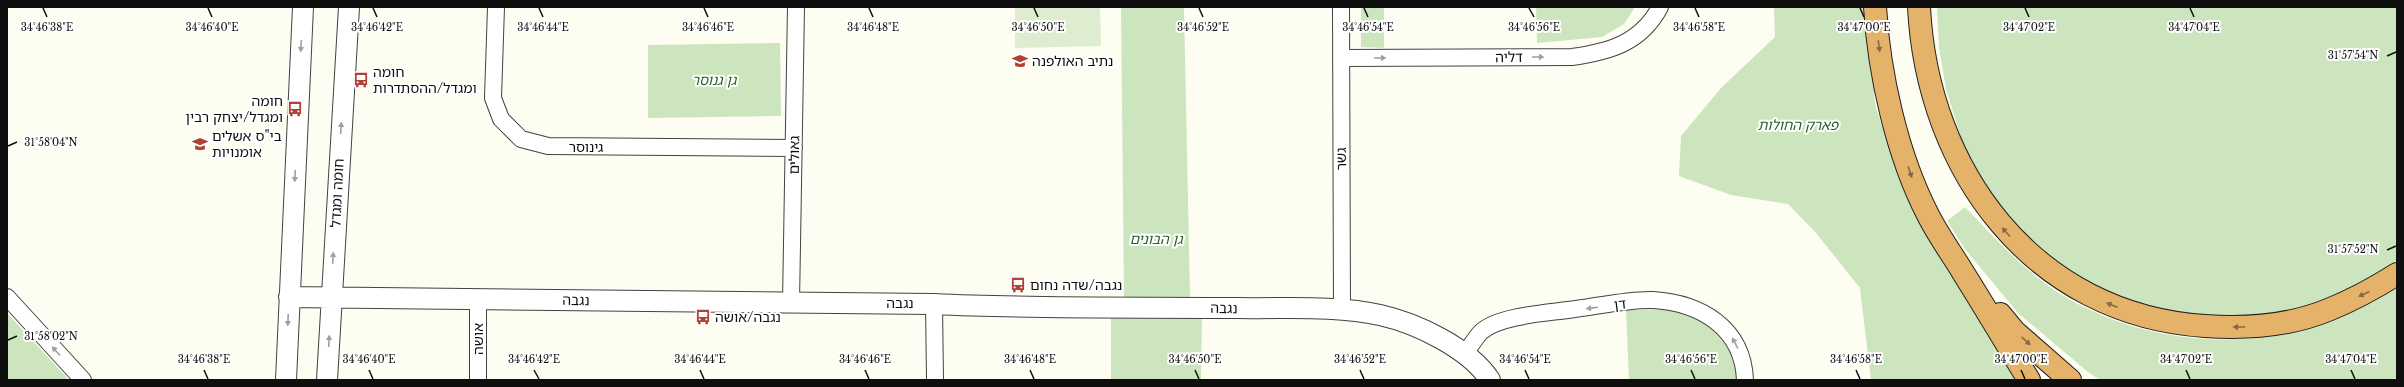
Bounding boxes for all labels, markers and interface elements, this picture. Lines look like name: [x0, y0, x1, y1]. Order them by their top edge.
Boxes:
text: 34°46'38"E: [21, 21, 73, 34]
text: 34°46'40"E: [186, 21, 238, 34]
text: 34°46'42"E: [351, 21, 403, 34]
text: 34°46'44"E: [517, 21, 569, 34]
text: 34°46'46"E: [682, 21, 734, 34]
text: 34°46'48"E: [847, 21, 899, 34]
text: 34°46'50"E: [1012, 21, 1064, 34]
text: 34°46'52"E: [1177, 21, 1229, 34]
text: 34°46'54"E: [1342, 21, 1394, 34]
text: 34°46'56"E: [1508, 21, 1560, 34]
text: 34°46'58"E: [1673, 21, 1725, 34]
text: 34°47'00"E: [1837, 21, 1891, 34]
text: 34°47'02"E: [2003, 21, 2055, 34]
text: 34°47'04"E: [2168, 21, 2220, 34]
one-way arrow: [298, 40, 305, 52]
one-way arrow: [1876, 40, 1882, 52]
street label: דליה: [1495, 48, 1523, 66]
text: 31°57'54"N: [2328, 49, 2378, 62]
school or university icon: נתיב האולפנה: [1011, 52, 1029, 70]
place label: נתיב האולפנה: [1032, 52, 1113, 70]
one-way arrow: [1532, 54, 1545, 60]
one-way arrow: [1374, 55, 1387, 61]
place label: חומה ומגדל/ההסתדרות: [373, 63, 477, 97]
bus stop icon: חומה ומגדל/ההסתדרות: [352, 71, 370, 89]
park label: גן גנוסר: [692, 71, 738, 89]
place label: חומה ומגדל/יצחק רבין: [185, 92, 283, 126]
bus stop icon: חומה ומגדל/יצחק רבין: [286, 100, 304, 118]
park label: פארק החולות: [1758, 116, 1840, 134]
one-way arrow: [338, 122, 345, 134]
place label: בי"ס אשלים אומנויות: [212, 127, 282, 161]
school or university icon: בי"ס אשלים אומנויות: [191, 135, 209, 153]
street label: גאולים: [785, 135, 803, 175]
text: 31°58'04"N: [24, 136, 78, 149]
street label: גינוסר: [569, 138, 603, 156]
street label: גשר: [1332, 148, 1350, 170]
street label: חומה ומגדל: [326, 158, 348, 228]
one-way arrow: [1907, 166, 1913, 178]
one-way arrow: [292, 170, 299, 182]
one-way arrow: [2002, 227, 2011, 237]
park label: גן הבונים: [1129, 230, 1184, 248]
text: 31°57'52"N: [2327, 243, 2379, 256]
one-way arrow: [330, 252, 337, 264]
bus stop icon: נגבה/שדה נחום: [1009, 276, 1027, 294]
place label: נגבה/שדה נחום: [1030, 276, 1122, 294]
street label: נגבה: [562, 291, 590, 309]
one-way arrow: [2358, 291, 2370, 297]
street label: נגבה: [886, 294, 914, 312]
street label: דן: [1613, 294, 1628, 314]
street label: נגבה: [1210, 299, 1238, 317]
one-way arrow: [2106, 301, 2118, 307]
one-way arrow: [1586, 304, 1598, 311]
bus stop icon: נגבה/אושה: [694, 308, 712, 326]
place label: נגבה/אושה: [715, 308, 781, 326]
one-way arrow: [285, 314, 292, 326]
street label: אושה: [469, 323, 487, 355]
one-way arrow: [2232, 324, 2245, 330]
text: 31°58'02"N: [24, 330, 78, 343]
one-way arrow: [325, 335, 332, 347]
one-way arrow: [1731, 337, 1738, 349]
one-way arrow: [2021, 337, 2031, 346]
one-way arrow: [52, 346, 61, 356]
text: 34°46'38"E: [178, 353, 230, 366]
text: 34°46'40"E: [343, 353, 395, 366]
text: 34°46'42"E: [508, 353, 560, 366]
text: 34°46'44"E: [674, 353, 726, 366]
text: 34°46'46"E: [839, 353, 891, 366]
text: 34°46'48"E: [1004, 353, 1056, 366]
text: 34°46'50"E: [1169, 353, 1221, 366]
text: 34°46'52"E: [1334, 353, 1386, 366]
text: 34°46'54"E: [1499, 353, 1551, 366]
text: 34°46'56"E: [1665, 353, 1717, 366]
text: 34°46'58"E: [1830, 353, 1882, 366]
text: 34°47'00"E: [1994, 353, 2048, 366]
text: 34°47'02"E: [2160, 353, 2212, 366]
text: 34°47'04"E: [2325, 353, 2377, 366]

